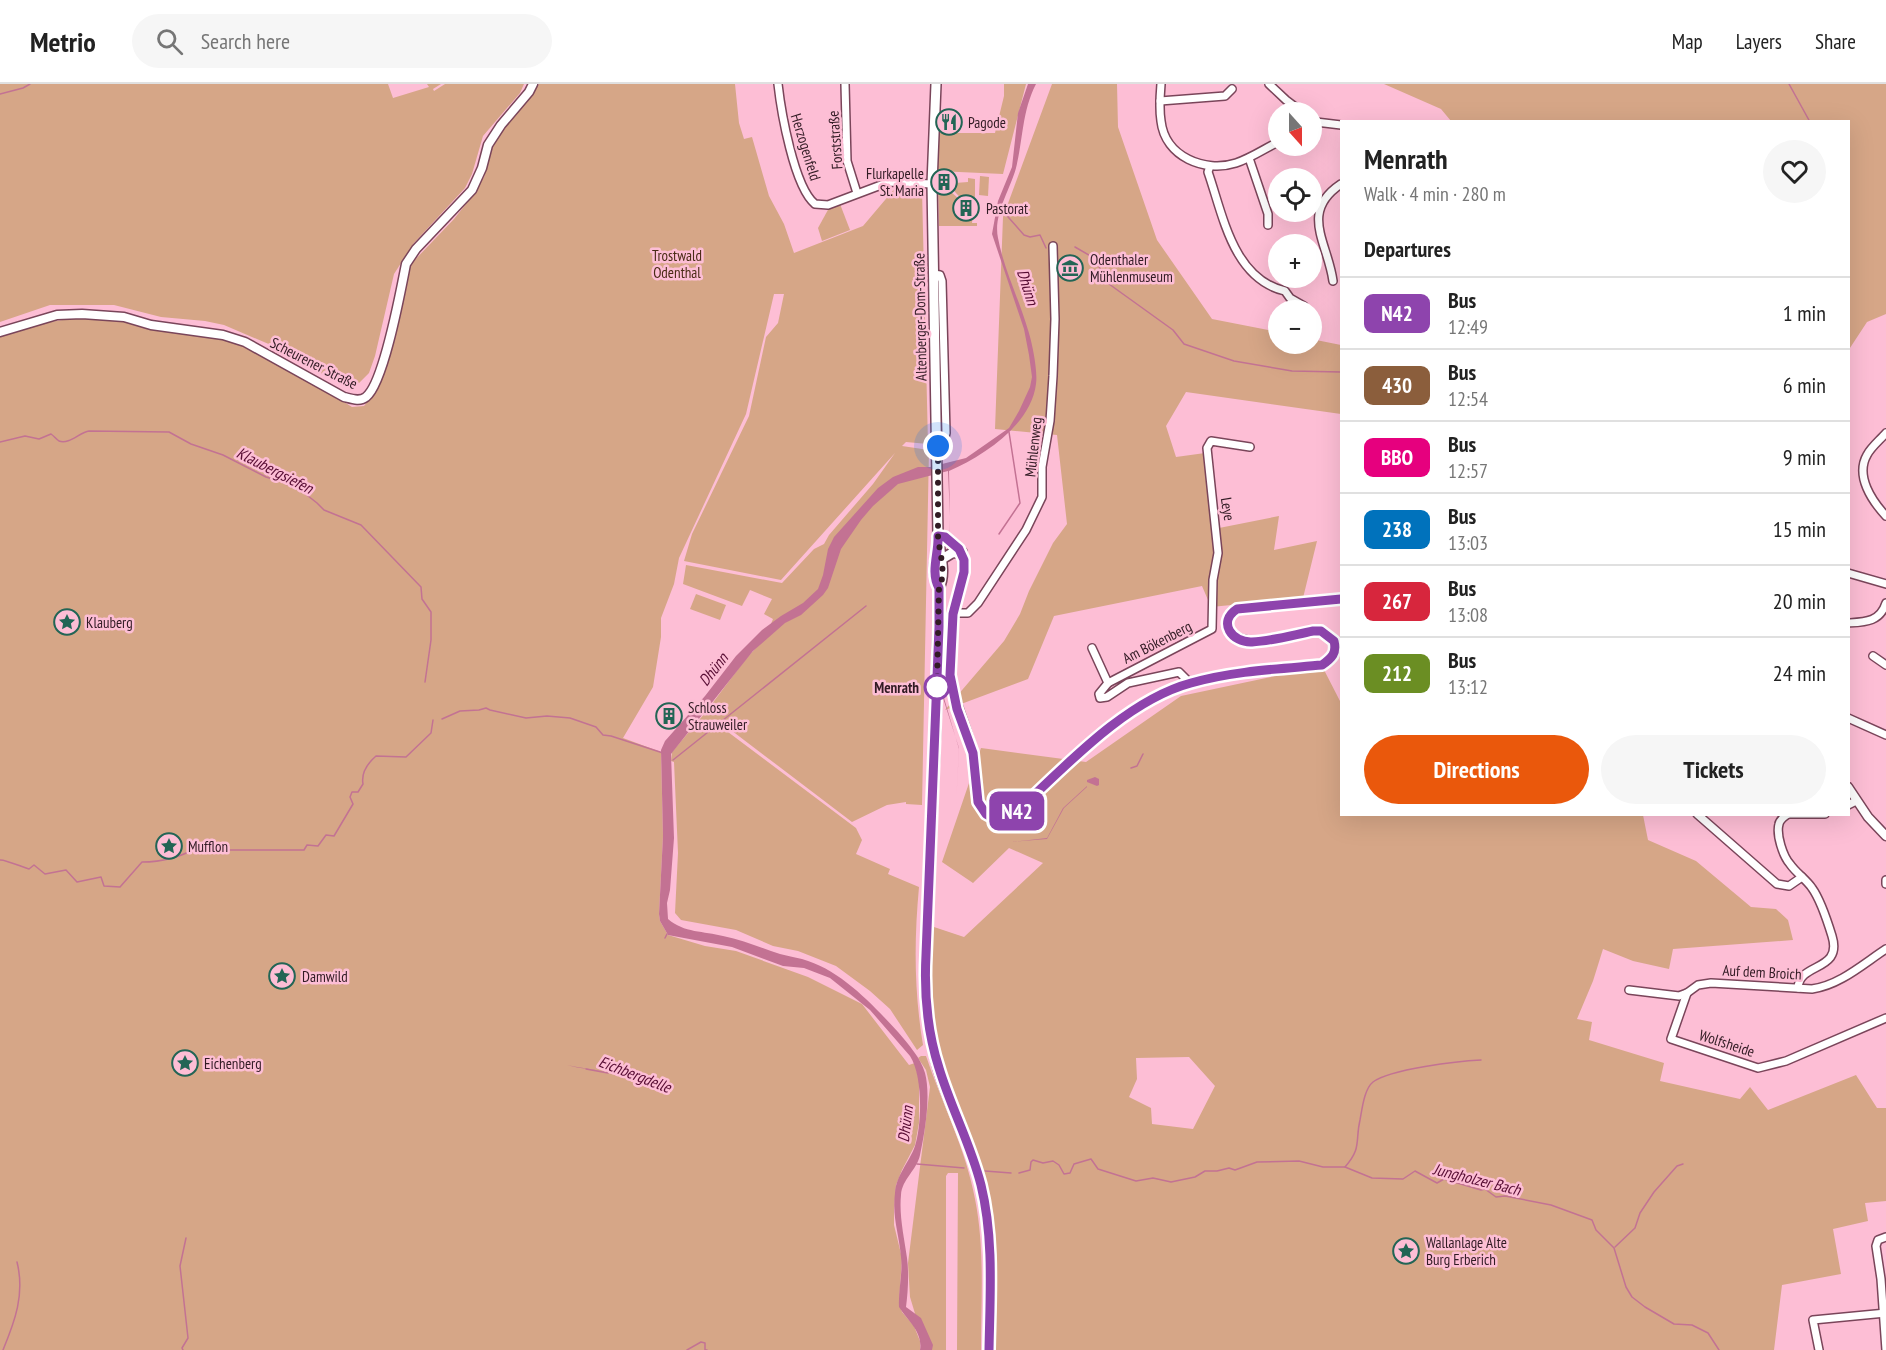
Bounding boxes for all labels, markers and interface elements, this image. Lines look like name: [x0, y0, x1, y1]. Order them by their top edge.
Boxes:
search box: [132, 14, 552, 68]
text: Metrio: [30, 23, 96, 60]
icon: search: [153, 25, 186, 58]
text: Search here: [201, 27, 290, 55]
text: Map: [1672, 28, 1703, 55]
text: Layers: [1736, 28, 1782, 55]
text: Share: [1815, 28, 1856, 55]
north arrow: [1268, 102, 1322, 156]
map controls: [1268, 102, 1322, 354]
restaurant icon: Pagode: [934, 107, 964, 137]
street label: Forststraße: [823, 110, 847, 170]
street label: Herzogenfeld: [787, 111, 825, 183]
place label: Pagode: [968, 113, 1006, 132]
text: Menrath: [1364, 140, 1448, 177]
button: heart: [1763, 140, 1826, 203]
place label: Flurkapelle St. Maria: [866, 164, 924, 200]
building icon: Flurkapelle St. Maria: [929, 167, 959, 197]
button: locate: [1268, 168, 1322, 222]
text: Walk · 4 min · 280 m: [1364, 181, 1506, 207]
building icon: Pastorat: [951, 193, 981, 223]
place label: Pastorat: [986, 199, 1028, 218]
button: +: [1268, 234, 1322, 288]
text: Departures: [1364, 235, 1451, 263]
park label: Trostwald Odenthal: [652, 246, 702, 282]
place label: Odenthaler Mühlenmuseum: [1090, 250, 1173, 286]
street label: Altenberger-Dom-Straße: [909, 253, 931, 381]
museum icon: Odenthaler Mühlenmuseum: [1055, 253, 1085, 283]
water label: Dhünn: [1013, 267, 1043, 308]
text: Bus: [1448, 286, 1476, 314]
text: 1 min: [1783, 299, 1826, 327]
button: −: [1268, 300, 1322, 354]
text: N42: [1381, 300, 1413, 327]
text: 12:49: [1448, 314, 1488, 340]
street label: Scheurener Straße: [267, 333, 361, 393]
text: Bus: [1448, 358, 1476, 386]
text: 6 min: [1783, 371, 1826, 399]
text: 430: [1382, 372, 1412, 399]
text: 12:54: [1448, 386, 1488, 412]
street label: Mühlenweg: [1020, 416, 1046, 478]
text: Bus: [1448, 430, 1476, 458]
your location: [923, 431, 953, 461]
water label: Klaubergsiefen: [234, 442, 317, 498]
text: 9 min: [1783, 443, 1826, 471]
text: BBO: [1381, 444, 1413, 471]
text: 12:57: [1448, 458, 1488, 484]
street label: Leye: [1217, 496, 1239, 522]
text: Bus: [1448, 502, 1476, 530]
text: 15 min: [1773, 515, 1826, 543]
text: 238: [1382, 516, 1412, 543]
text: 13:03: [1448, 530, 1488, 556]
text: Bus: [1448, 574, 1476, 602]
text: 20 min: [1773, 587, 1826, 615]
text: 267: [1382, 588, 1412, 615]
text: 13:08: [1448, 602, 1488, 628]
place icon: Klauberg: [52, 607, 82, 637]
place label: Klauberg: [86, 613, 133, 632]
street label: Am Bökenberg: [1119, 616, 1195, 668]
text: Bus: [1448, 646, 1476, 674]
water label: Dhünn: [694, 648, 733, 690]
text: 24 min: [1773, 659, 1826, 687]
text: 212: [1382, 660, 1412, 687]
marker: Menrath: [924, 674, 950, 700]
text: 13:12: [1448, 674, 1488, 700]
place label: Menrath: [874, 678, 919, 697]
place label: Schloss Strauweiler: [688, 698, 748, 734]
building icon: Schloss Strauweiler: [654, 701, 684, 731]
button: Directions: [1364, 735, 1589, 804]
button: Tickets: [1601, 735, 1826, 804]
line badge: N42: [982, 792, 1052, 830]
text: N42: [1001, 798, 1033, 825]
place icon: Mufflon: [154, 831, 184, 861]
place label: Mufflon: [188, 837, 228, 856]
street label: Auf dem Broich: [1722, 960, 1802, 984]
place icon: Damwild: [267, 961, 297, 991]
place label: Damwild: [302, 967, 348, 986]
street label: Wolfsheide: [1697, 1025, 1757, 1061]
place icon: Eichenberg: [170, 1048, 200, 1078]
water label: Eichbergdelle: [596, 1051, 675, 1097]
place label: Eichenberg: [204, 1054, 262, 1073]
water label: Dhünn: [893, 1104, 917, 1143]
water label: Jungholzer Bach: [1430, 1158, 1524, 1200]
place label: Wallanlage Alte Burg Erberich: [1426, 1233, 1507, 1269]
place icon: Wallanlage Alte Burg Erberich: [1391, 1236, 1421, 1266]

